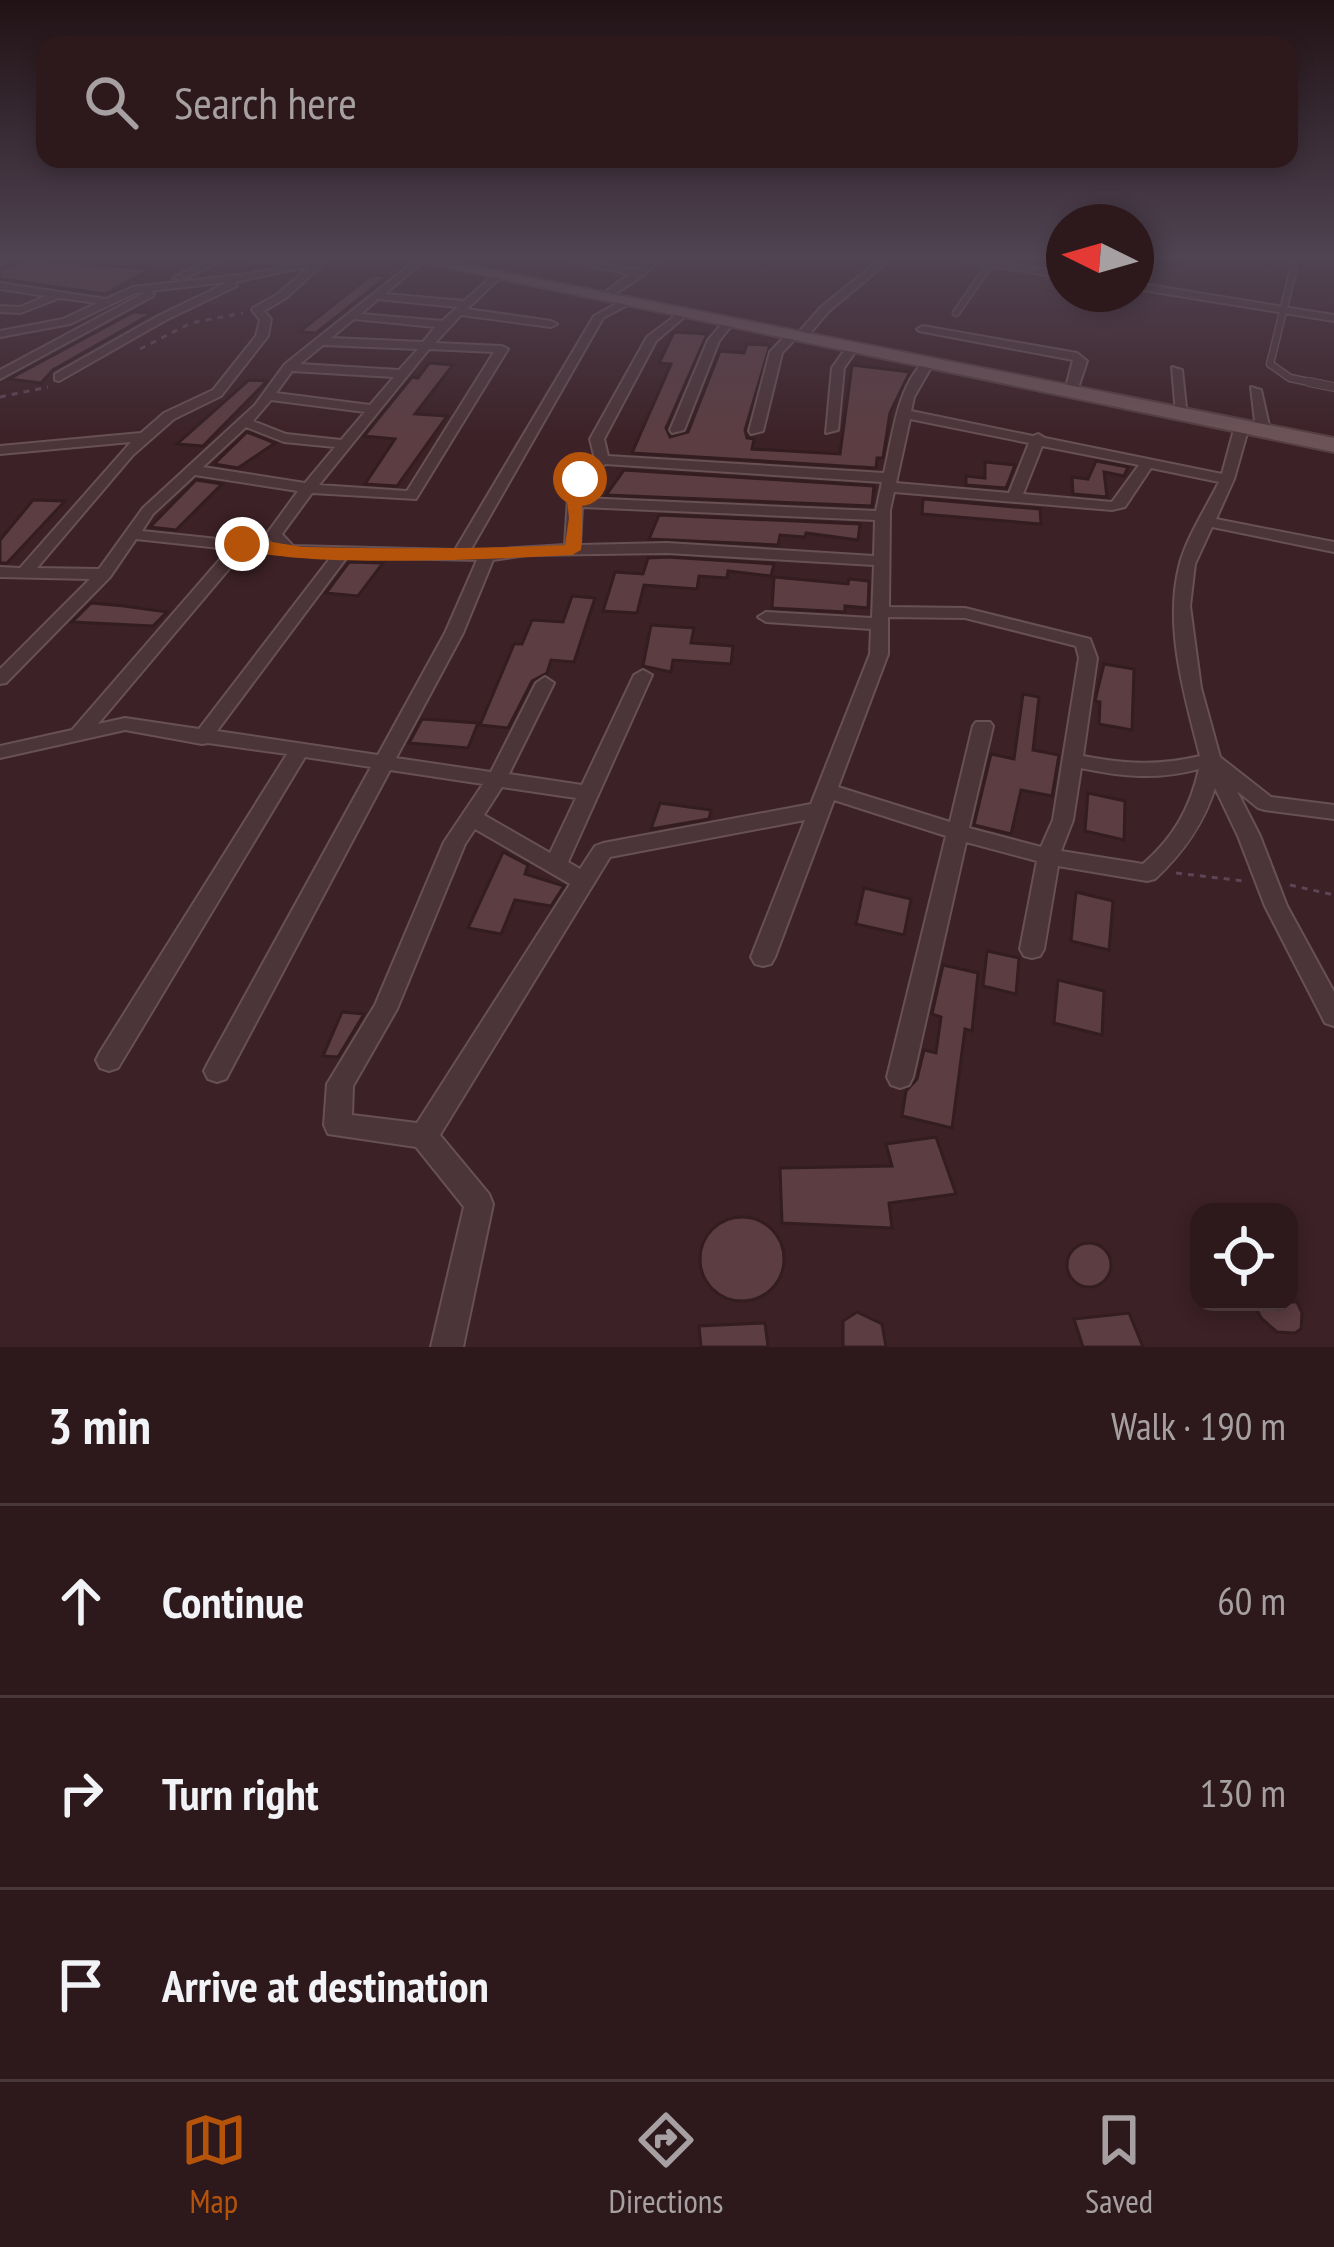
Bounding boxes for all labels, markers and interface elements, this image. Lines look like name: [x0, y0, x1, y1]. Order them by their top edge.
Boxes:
search box: [36, 36, 1298, 168]
icon: search: [78, 69, 144, 135]
text: Search here: [174, 73, 357, 131]
north arrow: [1046, 204, 1154, 312]
route start: [553, 452, 607, 506]
route end: [215, 517, 269, 571]
map controls: [1190, 1203, 1298, 1311]
button: locate: [1190, 1203, 1298, 1311]
text: 3 min: [48, 1392, 151, 1458]
text: Walk · 190 m: [1111, 1400, 1286, 1451]
icon: ahead: [48, 1568, 114, 1634]
text: Continue: [162, 1572, 304, 1630]
text: 60 m: [1217, 1575, 1286, 1626]
icon: right: [48, 1760, 114, 1826]
text: Turn right: [162, 1764, 319, 1822]
text: 130 m: [1200, 1767, 1286, 1818]
icon: arrive: [48, 1952, 114, 2018]
text: Arrive at destination: [162, 1956, 489, 2014]
tab: Map: [181, 2107, 247, 2222]
tab: Directions: [609, 2107, 723, 2222]
tab: Saved: [1085, 2107, 1153, 2222]

